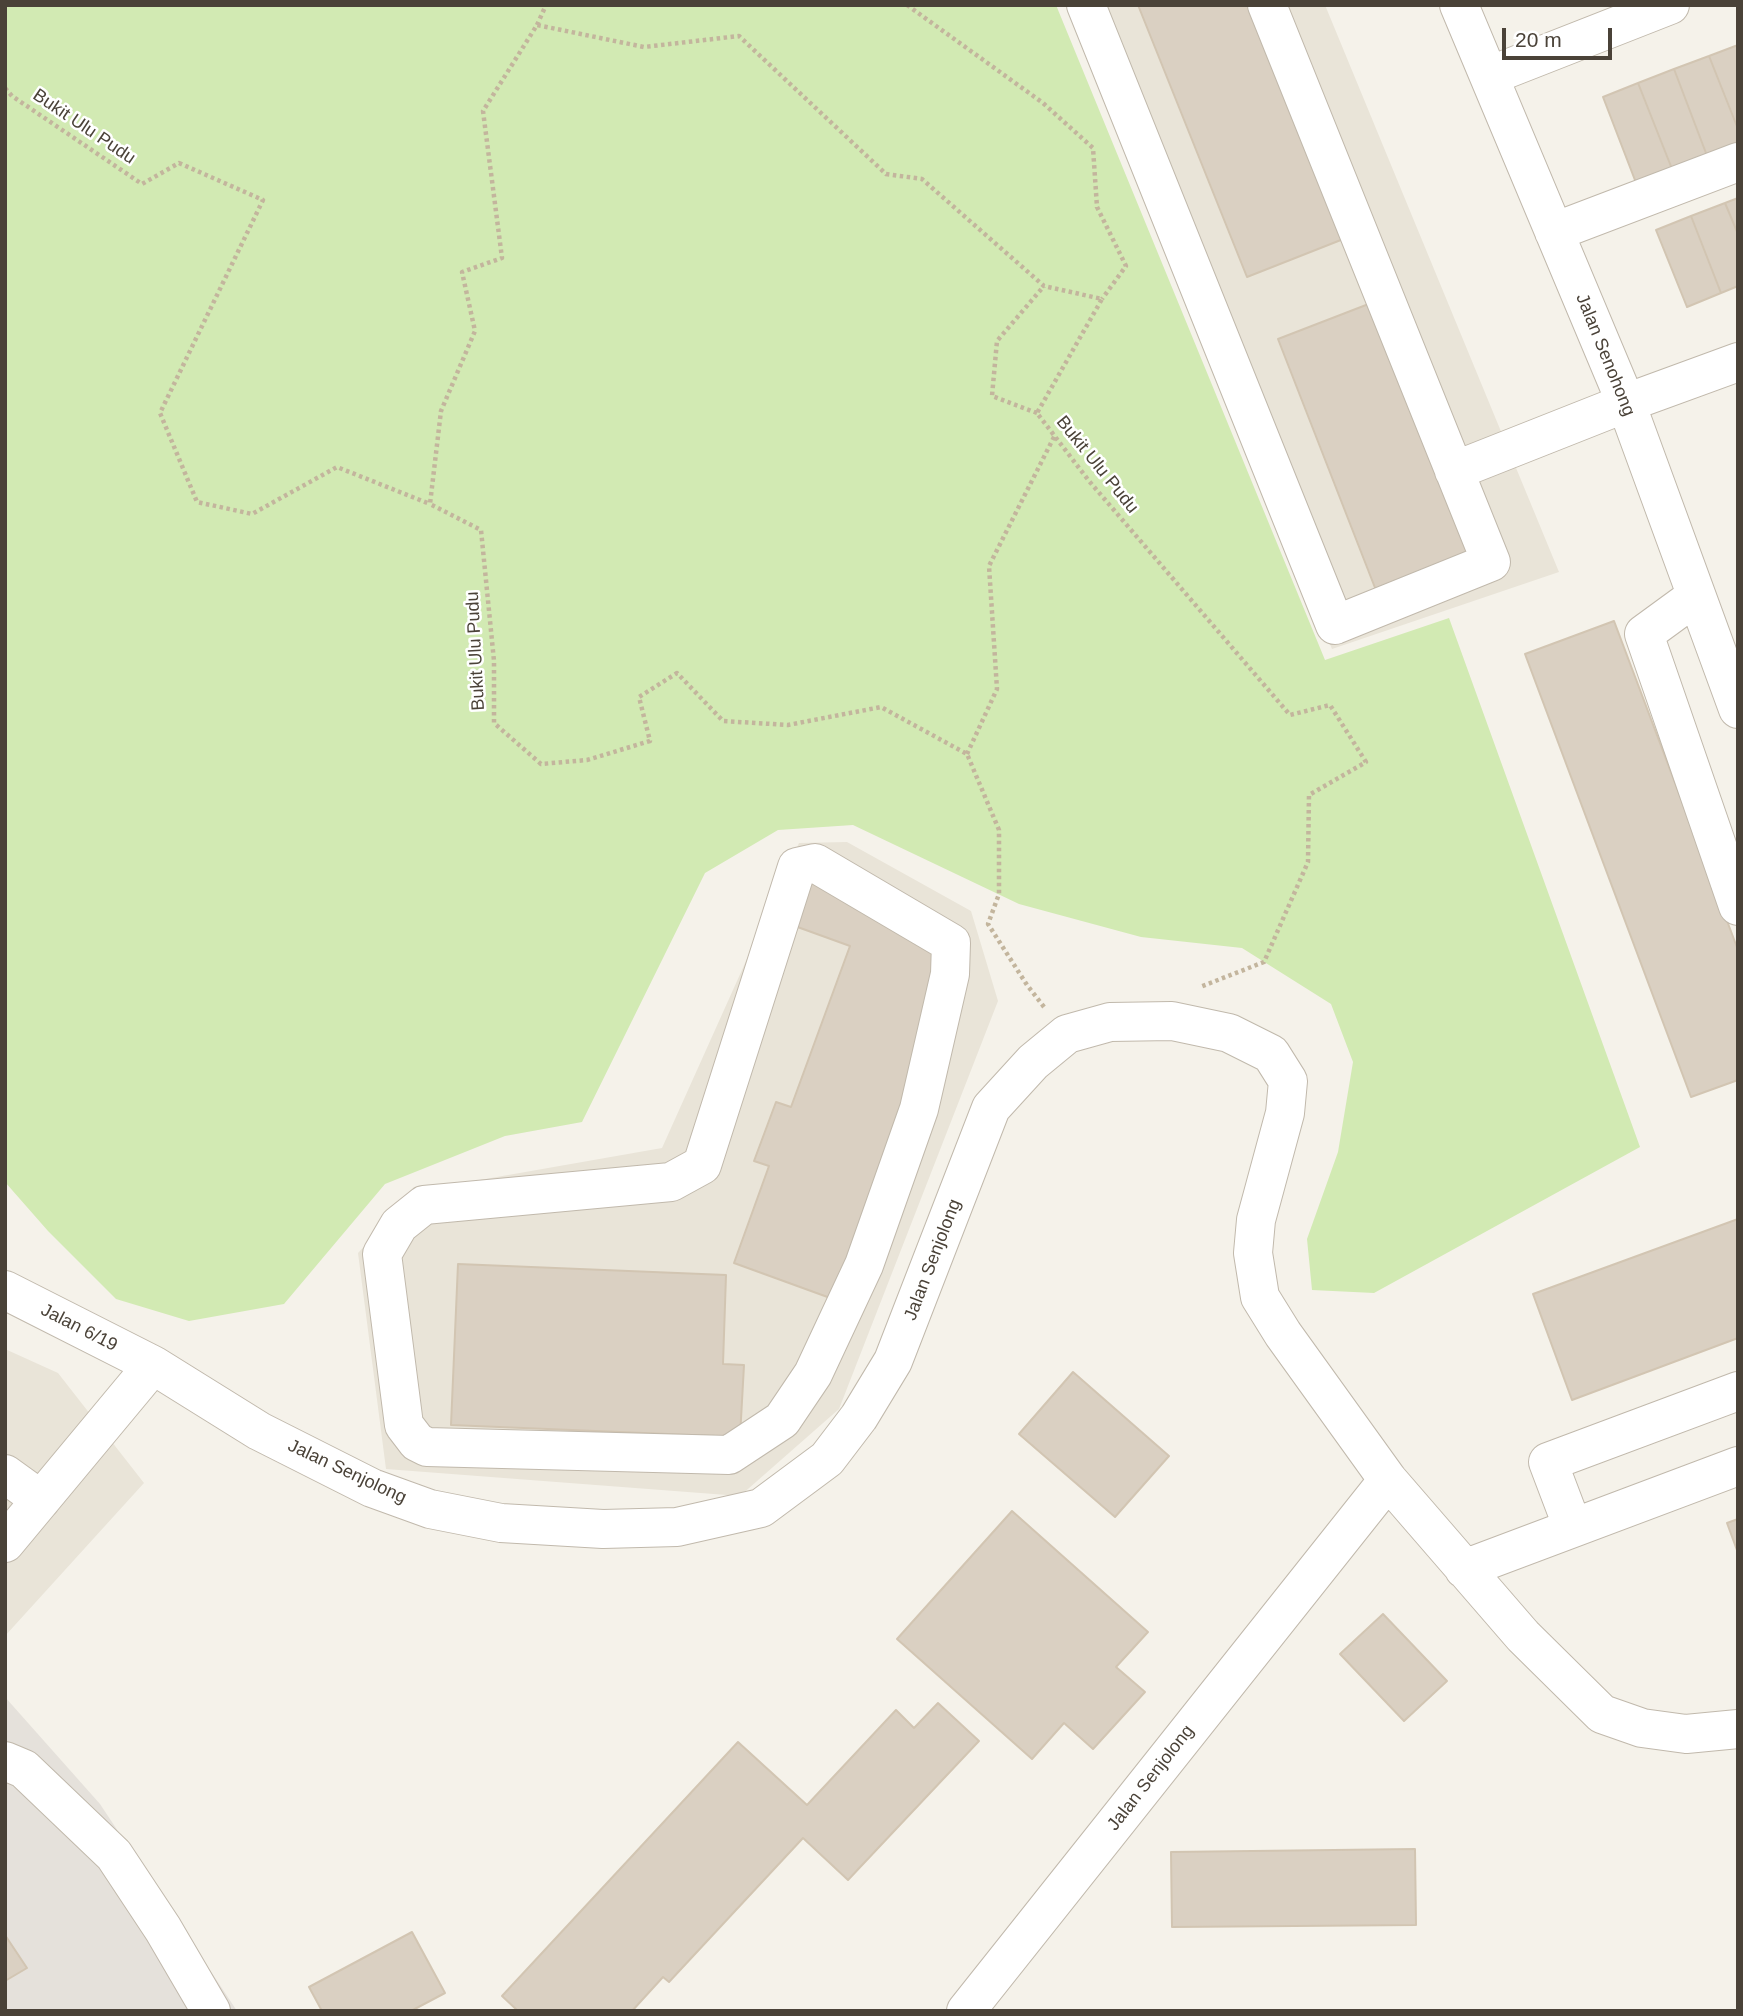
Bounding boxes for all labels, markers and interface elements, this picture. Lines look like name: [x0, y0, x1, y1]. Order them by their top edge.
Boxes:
scale bar: [1505, 14, 1615, 58]
text: 20 m: [1515, 28, 1562, 51]
street label: Bukit Ulu Pudu: [29, 85, 139, 169]
street label: Jalan Senohong: [1571, 291, 1639, 419]
street label: Bukit Ulu Pudu: [1051, 412, 1143, 518]
street label: Bukit Ulu Pudu: [462, 591, 490, 711]
street label: Jalan Senjolong: [900, 1196, 966, 1324]
street label: Jalan 6/19: [37, 1300, 121, 1356]
street label: Jalan Senjolong: [284, 1435, 410, 1509]
street label: Jalan Senjolong: [1103, 1721, 1199, 1835]

